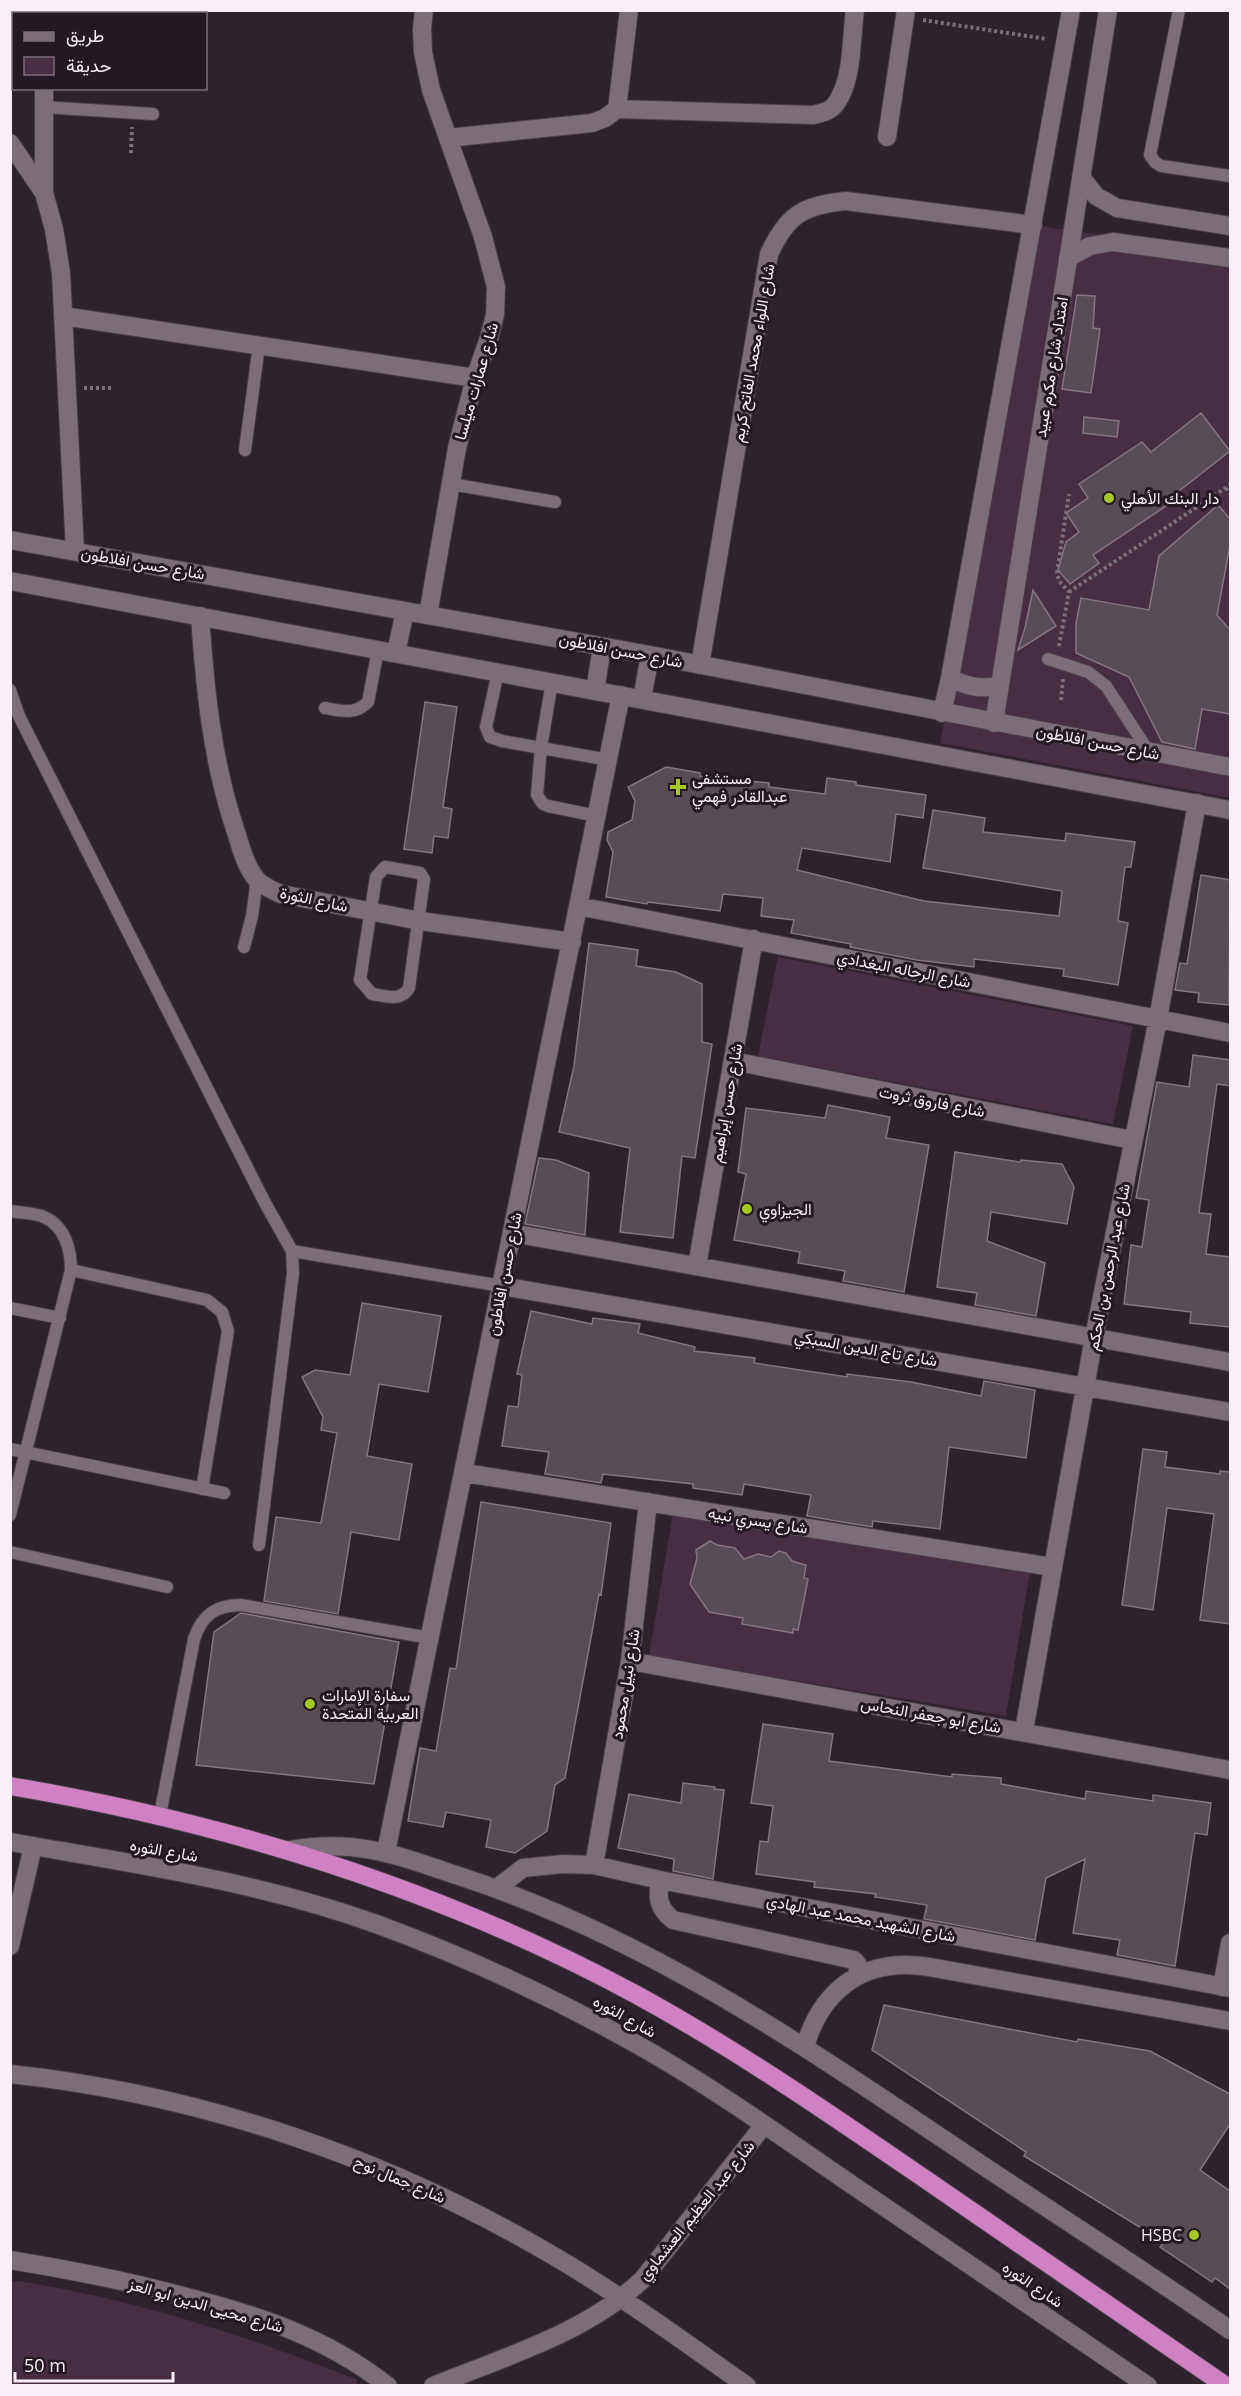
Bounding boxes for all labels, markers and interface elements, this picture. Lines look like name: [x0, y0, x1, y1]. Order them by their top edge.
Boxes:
legend: [12, 12, 207, 90]
text: طريق: [66, 23, 104, 47]
text: حديقة: [66, 53, 112, 77]
street label: شارع اللواء محمد الفاتح كريم: [726, 262, 781, 444]
street label: امتداد شارع مكرم عبيد: [1029, 295, 1074, 439]
street label: شارع عمارات ميلسا: [449, 320, 504, 443]
place label: دار البنك الأهلي: [1121, 487, 1219, 512]
marker: دار البنك الأهلي: [1102, 491, 1116, 505]
street label: شارع حسن افلاطون: [79, 541, 207, 586]
street label: شارع حسن افلاطون: [557, 627, 685, 674]
street label: شارع حسن افلاطون: [1034, 719, 1162, 766]
place label: مستشفى عبدالقادر فهمي: [692, 767, 787, 810]
marker: مستشفى عبدالقادر فهمي: [669, 778, 687, 796]
street label: شارع الثورة: [278, 881, 350, 918]
street label: شارع الرحاله البغدادي: [835, 945, 973, 996]
street label: شارع حسن إبراهيم: [705, 1042, 748, 1164]
street label: شارع فاروق ثروت: [877, 1080, 987, 1123]
street label: شارع عبد الرحمن بن الحكم: [1081, 1182, 1136, 1353]
place label: الجيزاوي: [759, 1198, 812, 1223]
marker: الجيزاوي: [740, 1202, 754, 1216]
street label: شارع حسن افلاطون: [481, 1210, 528, 1338]
street label: شارع تاج الدين السبكي: [792, 1325, 939, 1374]
street label: شارع يسري نبيه: [706, 1501, 809, 1542]
street label: شارع نبيل محمود: [605, 1627, 646, 1741]
place label: سفارة الإمارات العربية المتحدة: [322, 1684, 418, 1724]
street label: شارع ابو جعفر النحاس: [859, 1692, 1003, 1739]
marker: سفارة الإمارات العربية المتحدة: [303, 1697, 317, 1711]
street label: شارع الثوره: [128, 1833, 200, 1868]
street label: شارع الشهيد محمد عبد الهادي: [764, 1889, 957, 1950]
street label: شارع الثوره: [589, 1990, 661, 2043]
street label: شارع عبد العظيم العشماوي: [633, 2135, 762, 2286]
street label: شارع جمال نوح: [351, 2150, 449, 2209]
place label: HSBC: [1141, 2224, 1182, 2246]
marker: HSBC: [1187, 2228, 1201, 2242]
street label: شارع الثوره: [998, 2256, 1068, 2313]
street label: شارع محيى الدين ابو العز: [125, 2272, 286, 2339]
scale bar: [15, 2345, 172, 2383]
text: 50 m: [24, 2353, 66, 2377]

